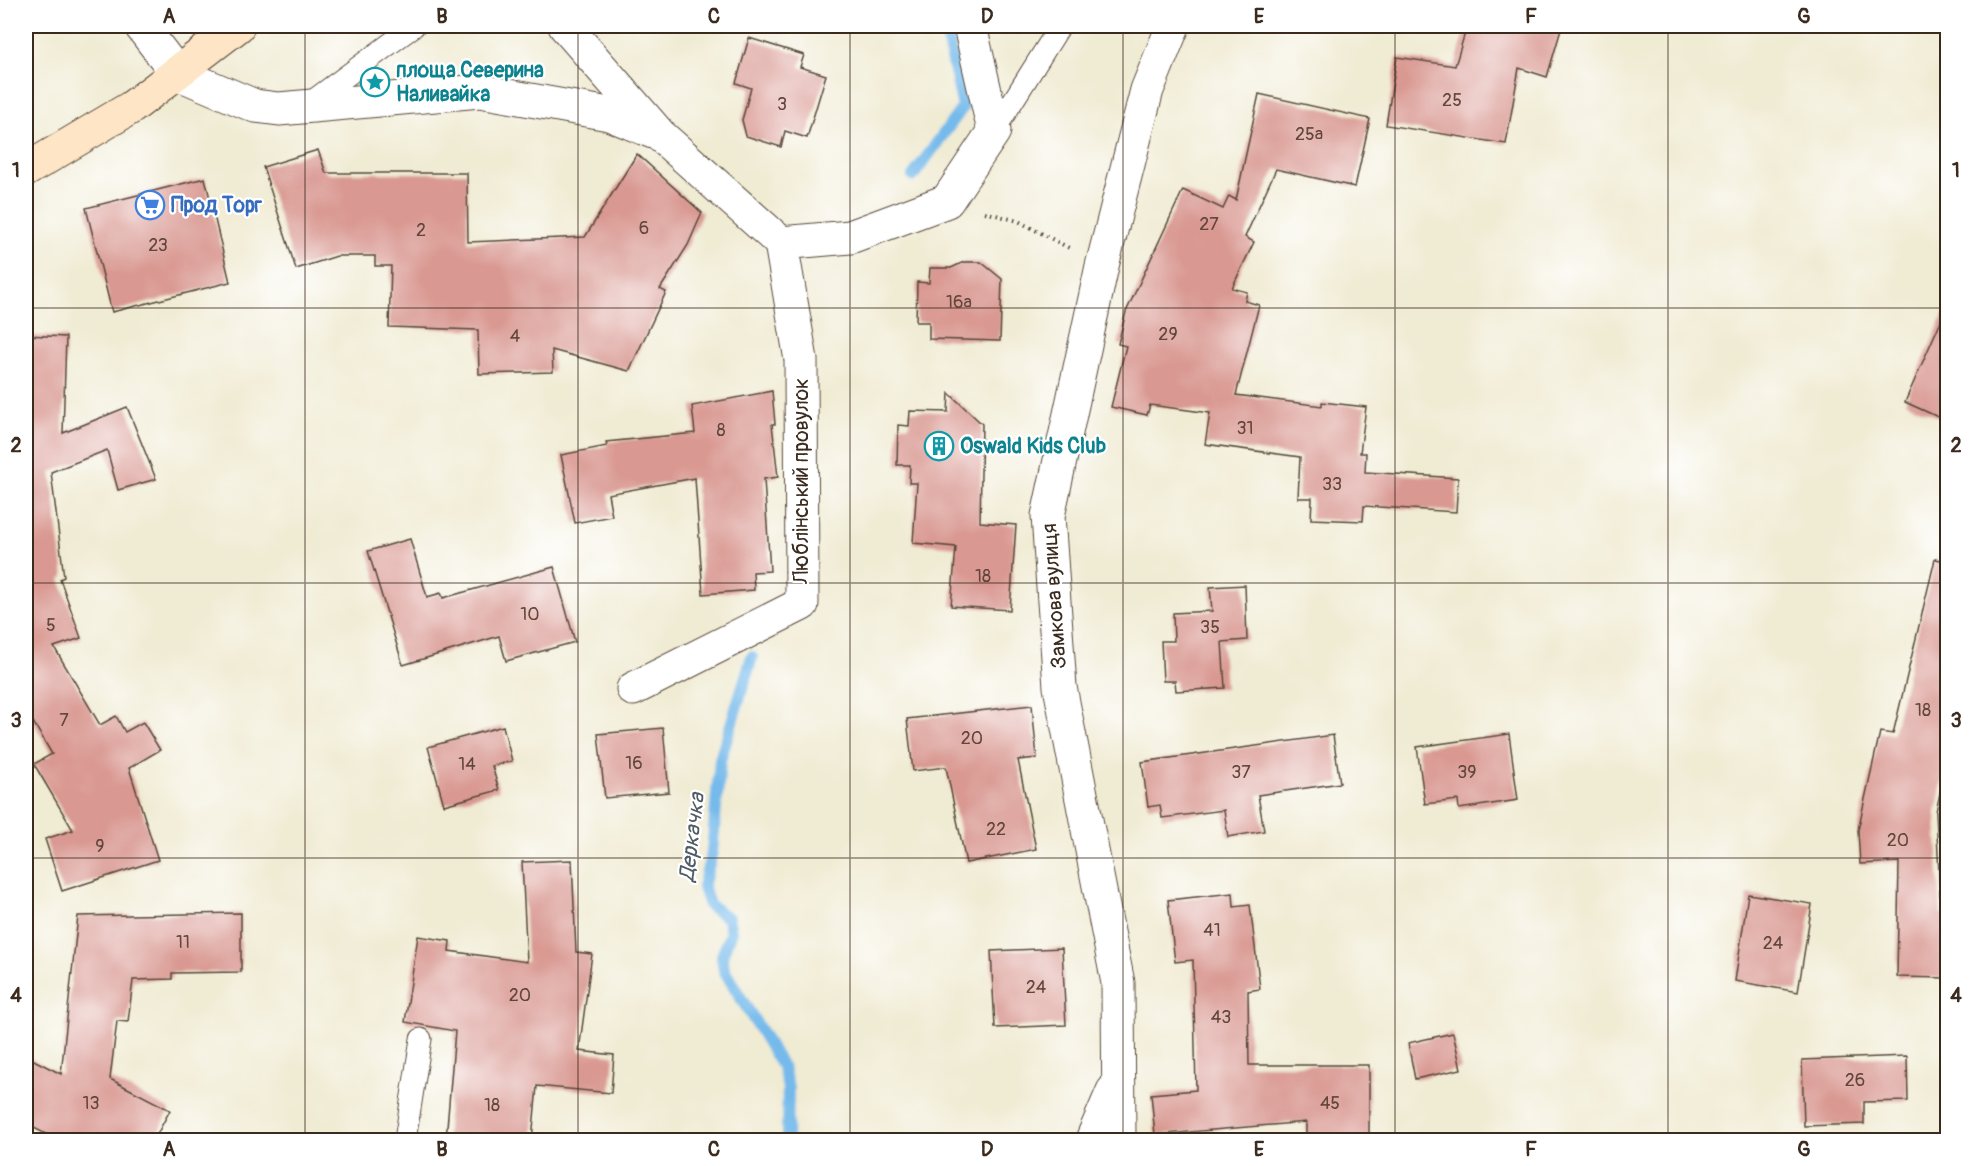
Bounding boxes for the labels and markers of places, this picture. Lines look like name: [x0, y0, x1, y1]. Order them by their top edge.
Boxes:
place label: площа Северина Наливайка: [396, 57, 544, 108]
place icon: площа Северина Наливайка: [359, 66, 391, 98]
supermarket icon: Прод Торг: [134, 189, 166, 221]
place label: Прод Торг: [171, 192, 263, 219]
building icon: Oswald Kids Club: [923, 430, 955, 462]
place label: Oswald Kids Club: [960, 433, 1106, 460]

